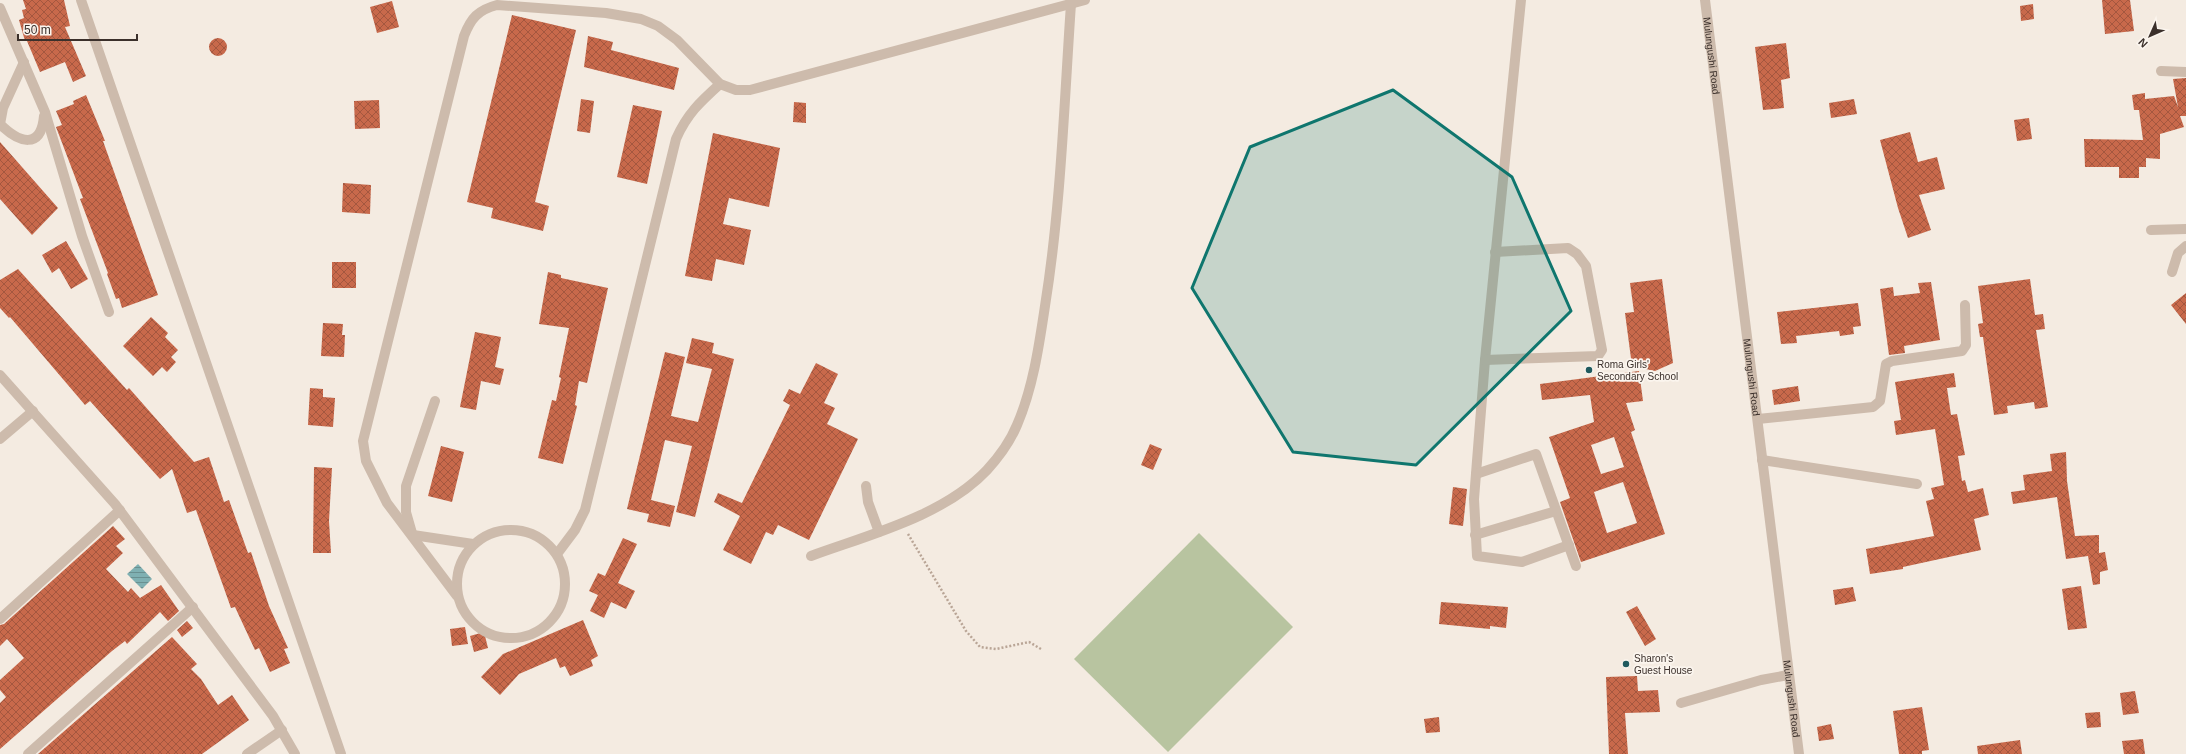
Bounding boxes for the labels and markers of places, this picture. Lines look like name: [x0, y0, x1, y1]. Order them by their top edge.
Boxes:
place label: Roma Girls' Secondary School: [1597, 359, 1678, 382]
marker: Roma Girls' Secondary School: [1584, 365, 1594, 375]
place label: Sharon's Guest House: [1634, 653, 1693, 676]
marker: Sharon's Guest House: [1621, 659, 1631, 669]

